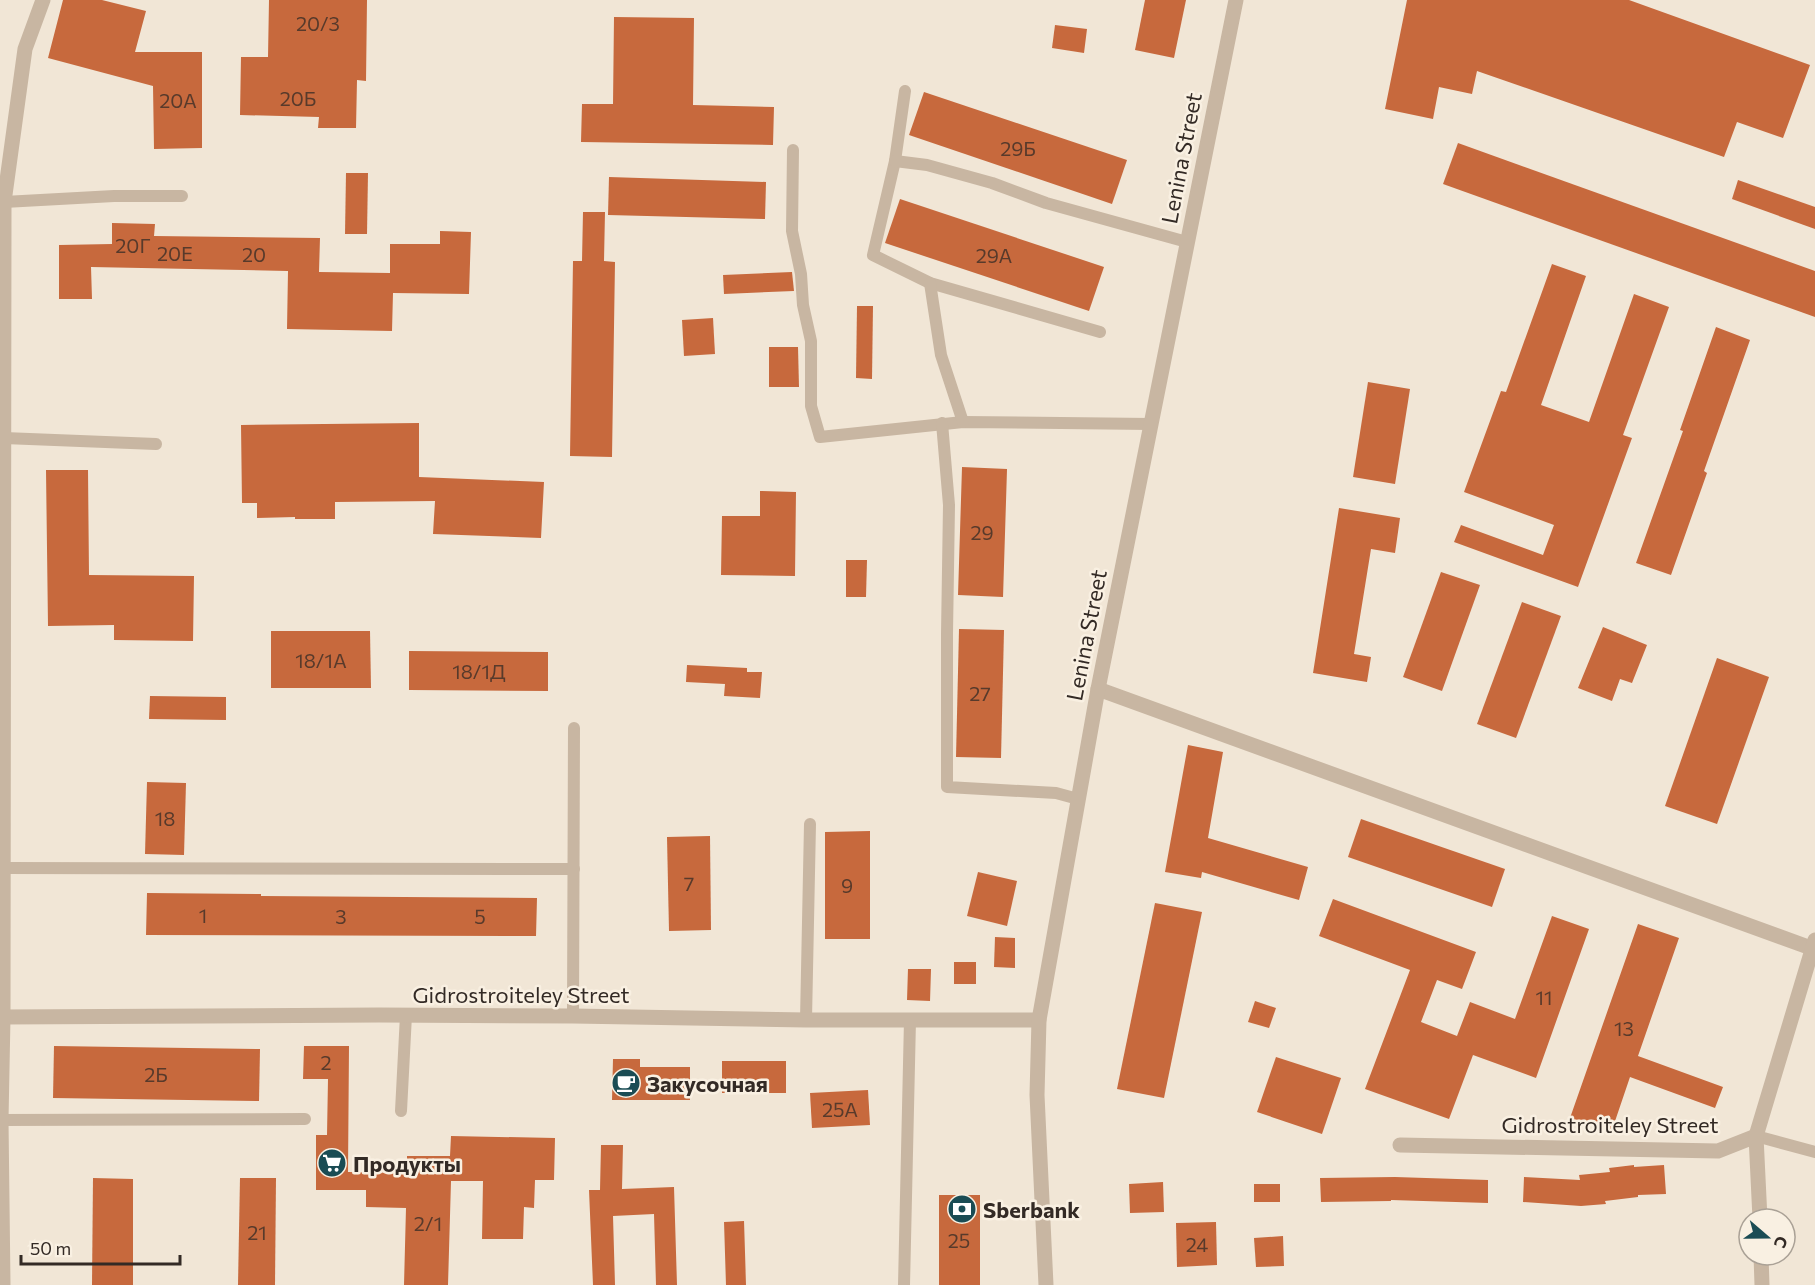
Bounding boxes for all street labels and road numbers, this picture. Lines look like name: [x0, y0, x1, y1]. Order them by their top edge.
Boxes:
street label: Lenina Street: [1155, 90, 1207, 226]
street label: Lenina Street: [1060, 567, 1112, 703]
street label: Gidrostroiteley Street: [412, 981, 630, 1008]
street label: Gidrostroiteley Street: [1501, 1111, 1719, 1138]

